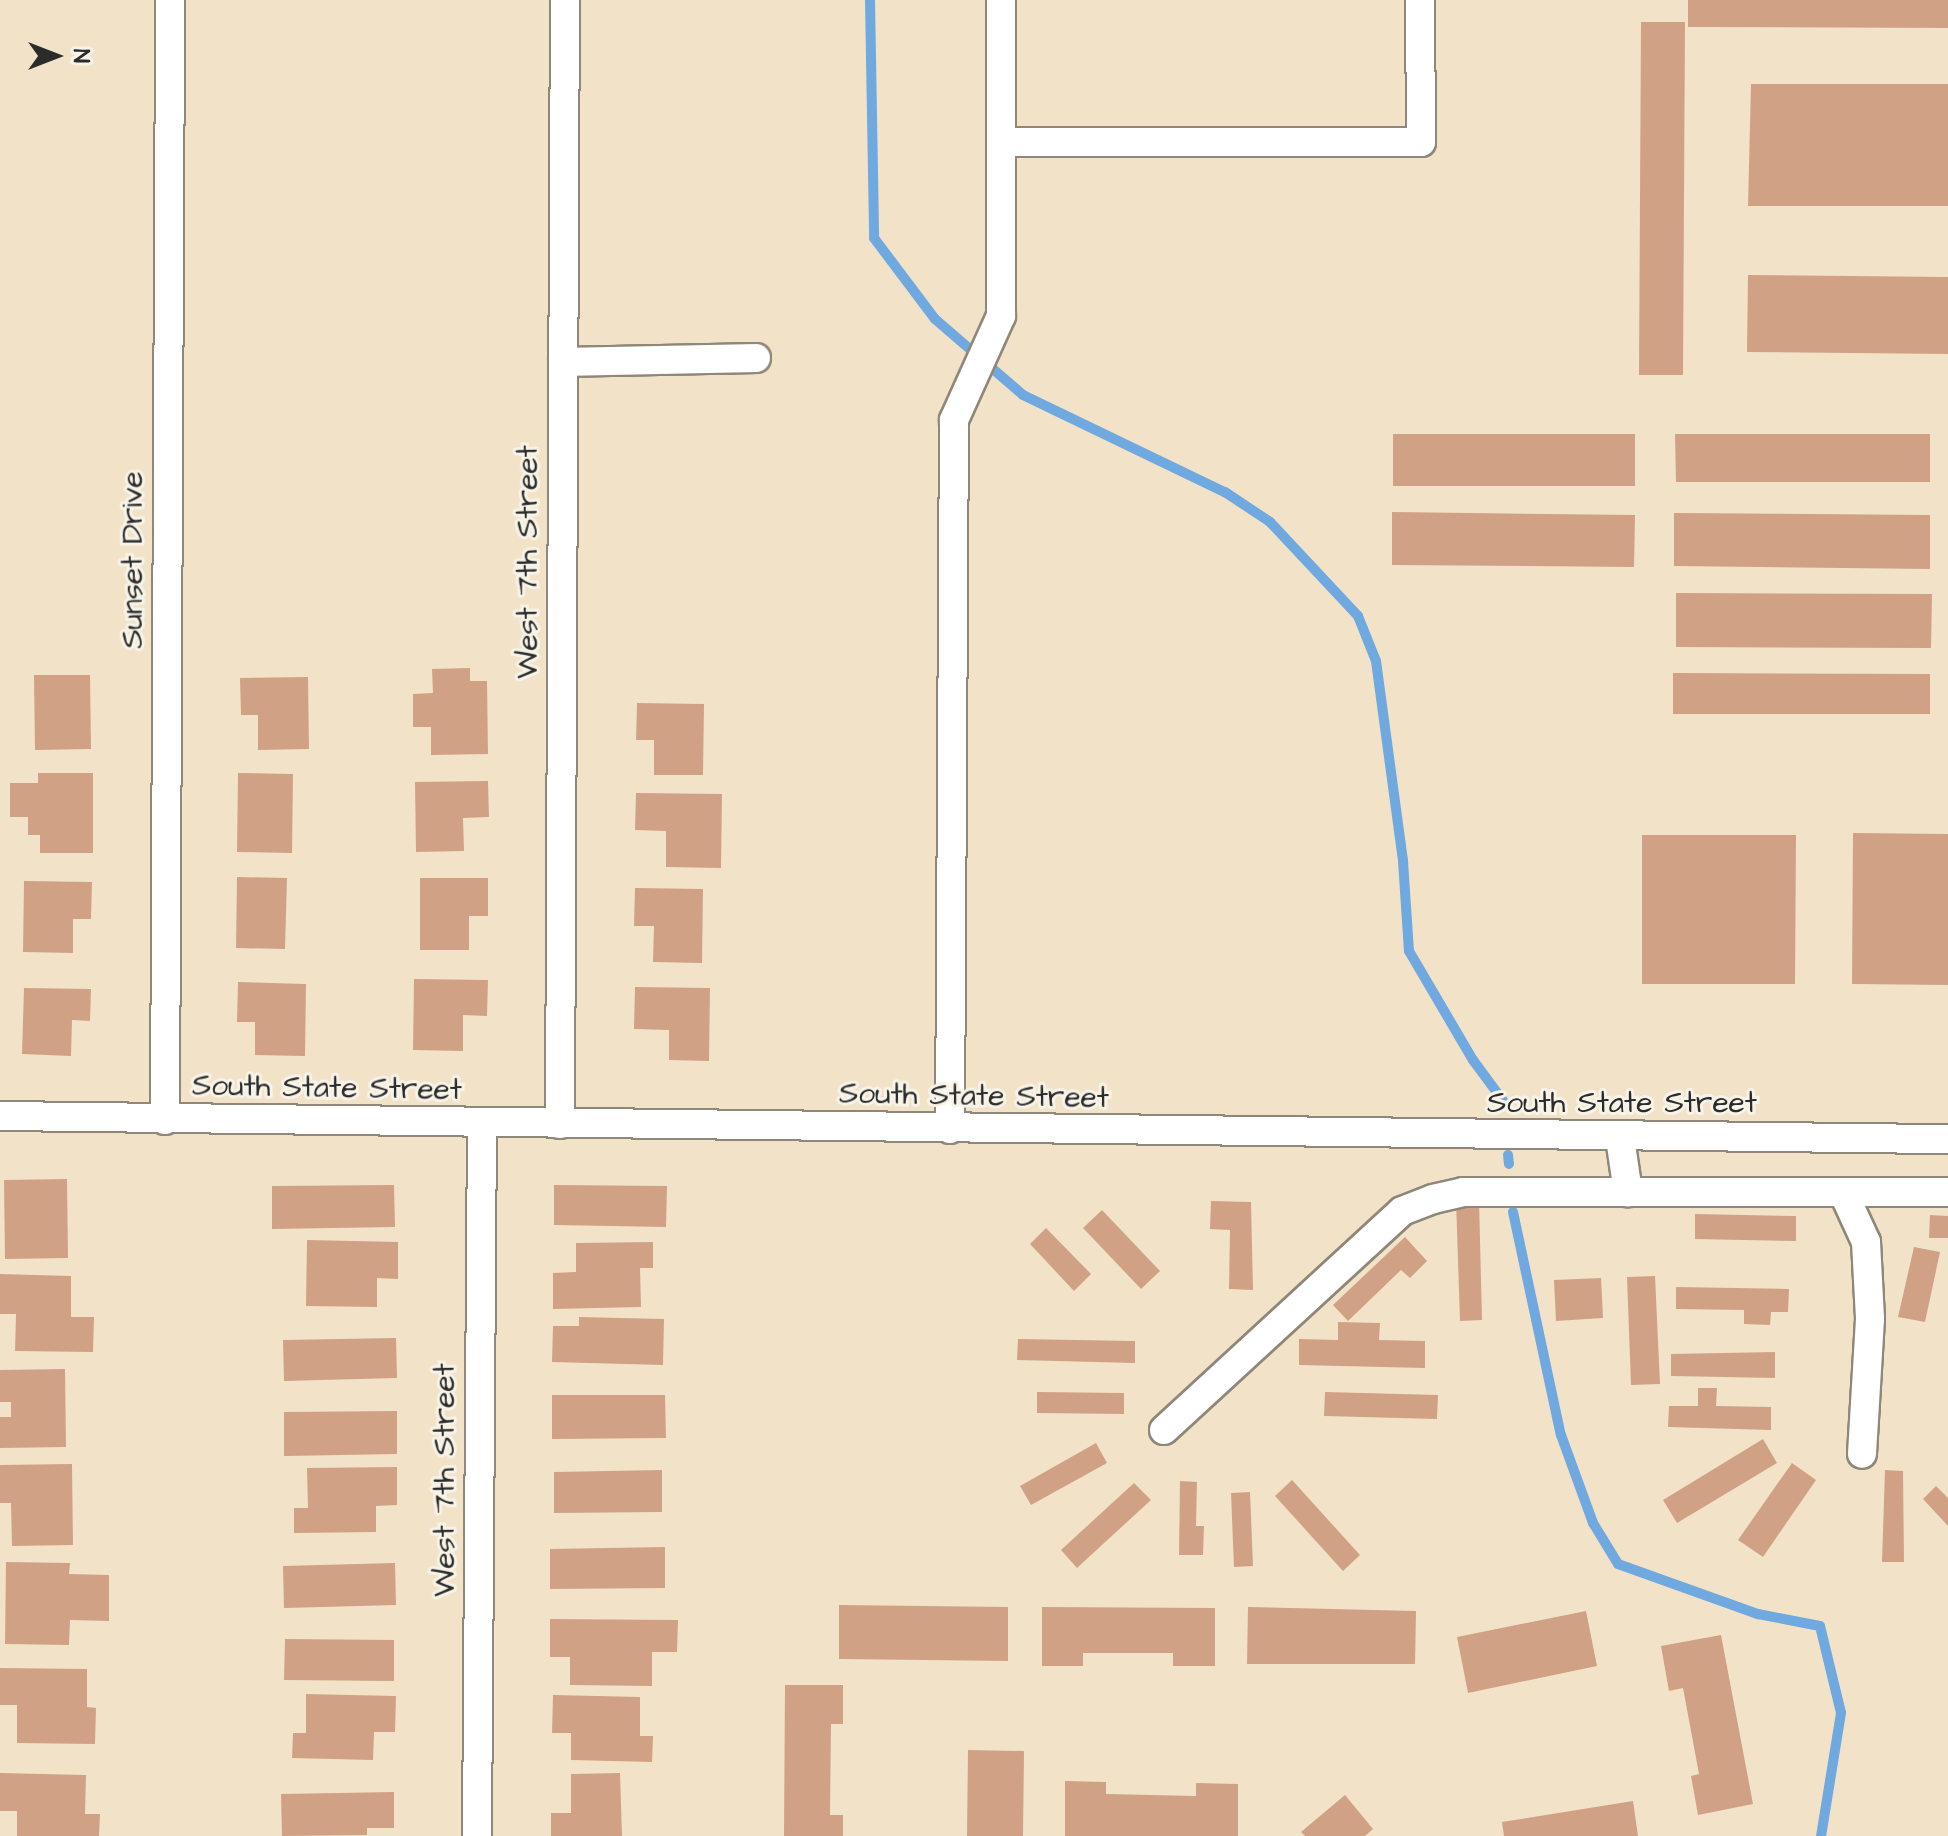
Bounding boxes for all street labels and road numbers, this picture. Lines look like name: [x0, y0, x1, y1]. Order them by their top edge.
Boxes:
street label: West 7th Street: [510, 445, 546, 679]
street label: Sunset Drive: [115, 471, 151, 649]
street label: South State Street: [192, 1068, 462, 1108]
street label: South State Street: [839, 1076, 1109, 1116]
street label: South State Street: [1487, 1085, 1757, 1121]
street label: West 7th Street: [427, 1363, 463, 1597]

